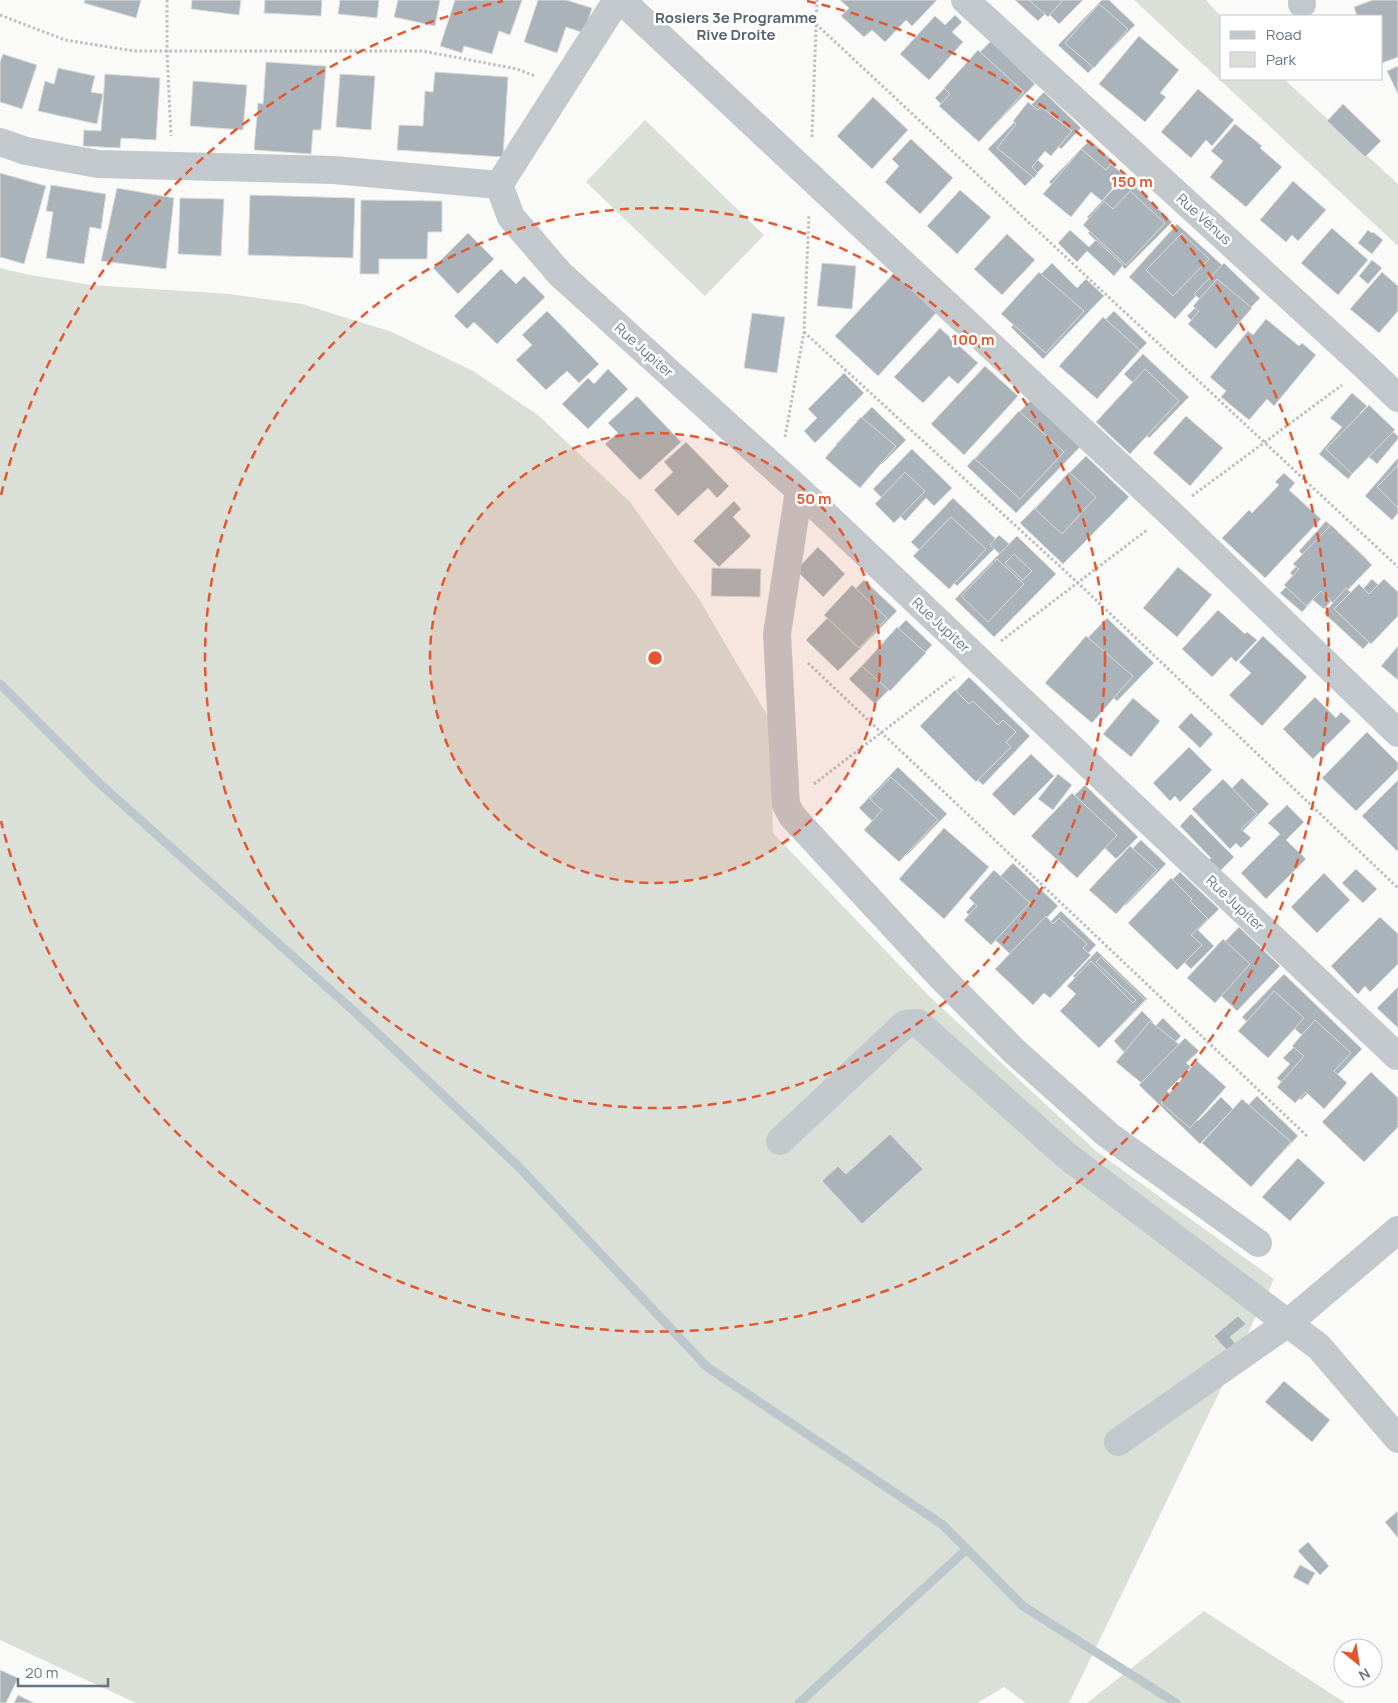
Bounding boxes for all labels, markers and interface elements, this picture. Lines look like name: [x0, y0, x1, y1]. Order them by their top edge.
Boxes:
district label: Rosiers 3e Programme Rive Droite: [655, 7, 817, 45]
legend: [1220, 15, 1383, 80]
text: Road: [1266, 24, 1302, 45]
text: Park: [1266, 49, 1296, 70]
text: 150 m: [1111, 171, 1153, 192]
street label: Rue Vénus: [1173, 189, 1236, 248]
street label: Rue Jupiter: [611, 318, 678, 381]
text: 100 m: [952, 329, 994, 350]
text: 50 m: [796, 488, 832, 509]
street label: Rue Jupiter: [908, 593, 975, 656]
centre of rings: [646, 649, 664, 667]
street label: Rue Jupiter: [1202, 871, 1269, 934]
north arrow: [1333, 1638, 1383, 1688]
scale bar: [18, 1656, 108, 1688]
text: 20 m: [25, 1662, 58, 1683]
text: N: [1356, 1664, 1374, 1685]

